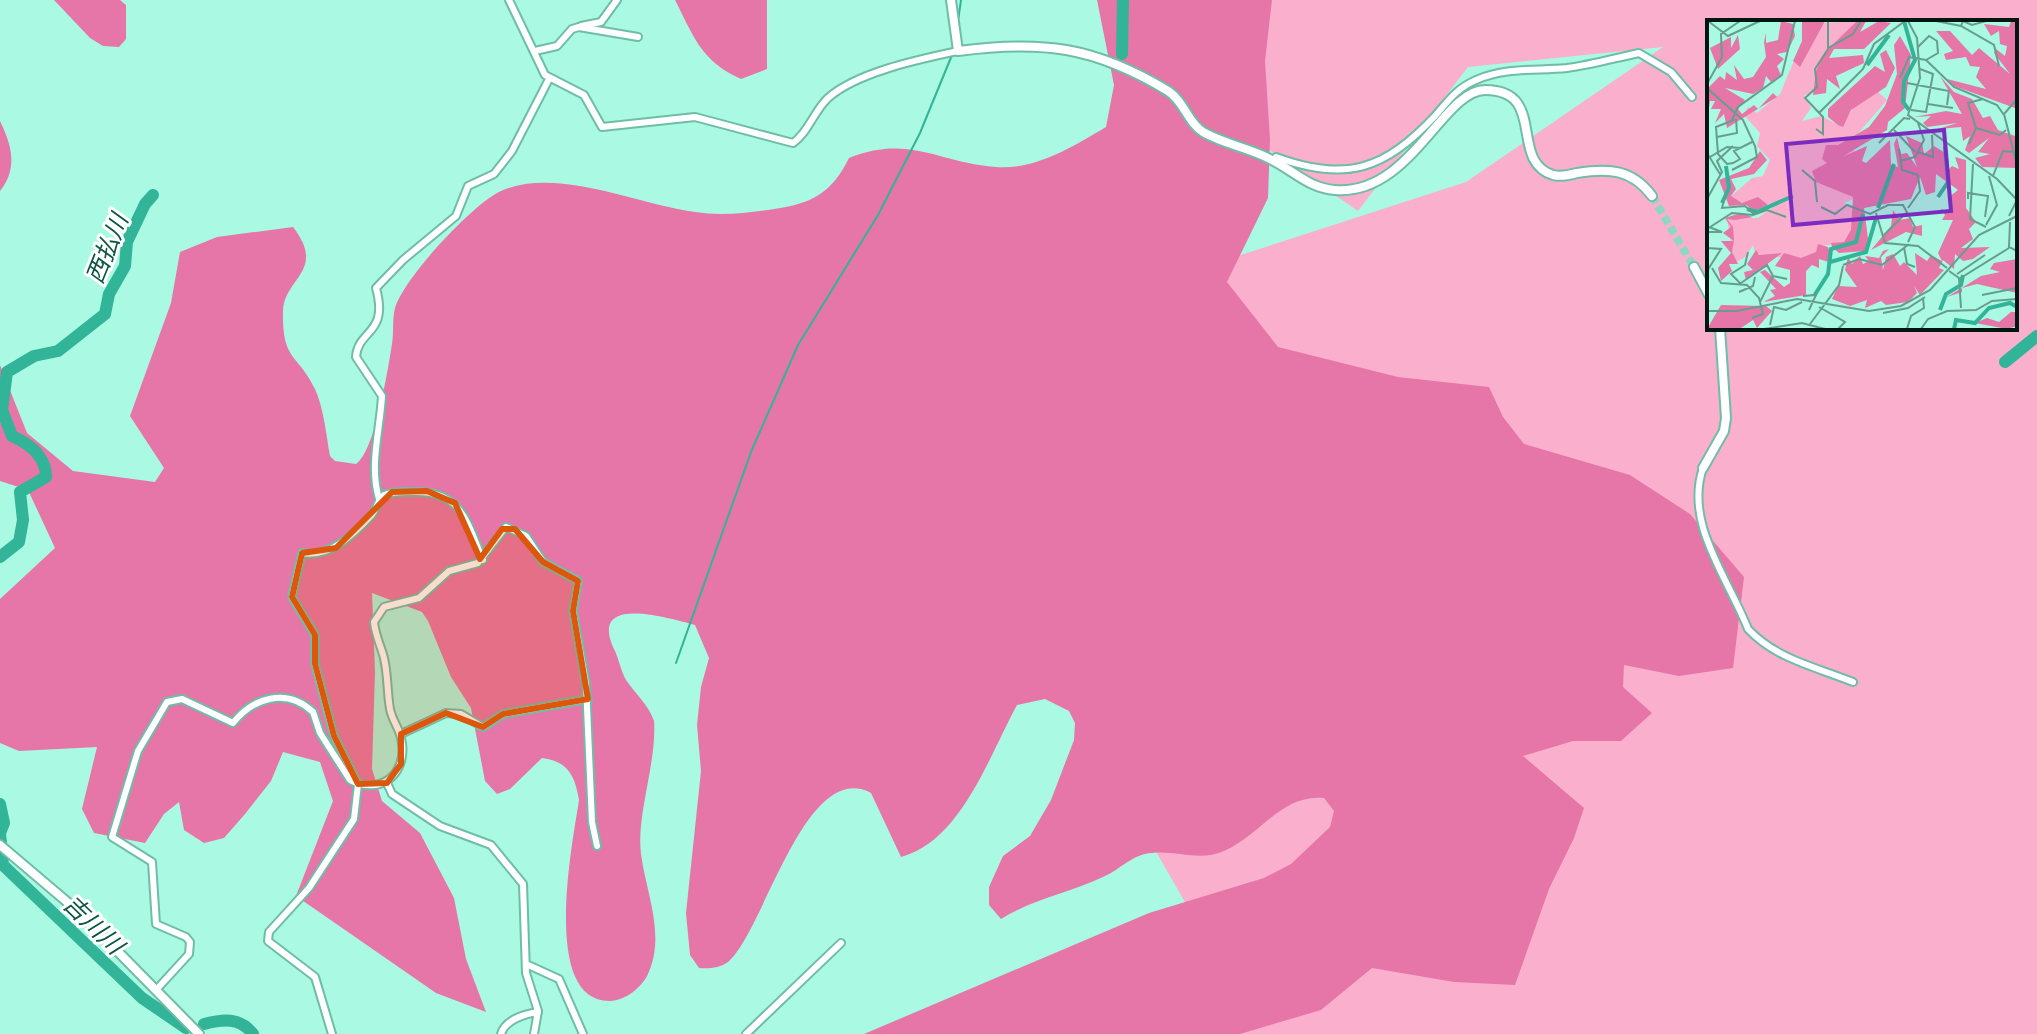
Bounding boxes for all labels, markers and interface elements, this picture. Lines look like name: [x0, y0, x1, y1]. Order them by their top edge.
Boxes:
inset map: [1707, 20, 2017, 330]
water label: 西払川: [75, 205, 136, 288]
water label: 吉川川: [57, 885, 135, 963]

